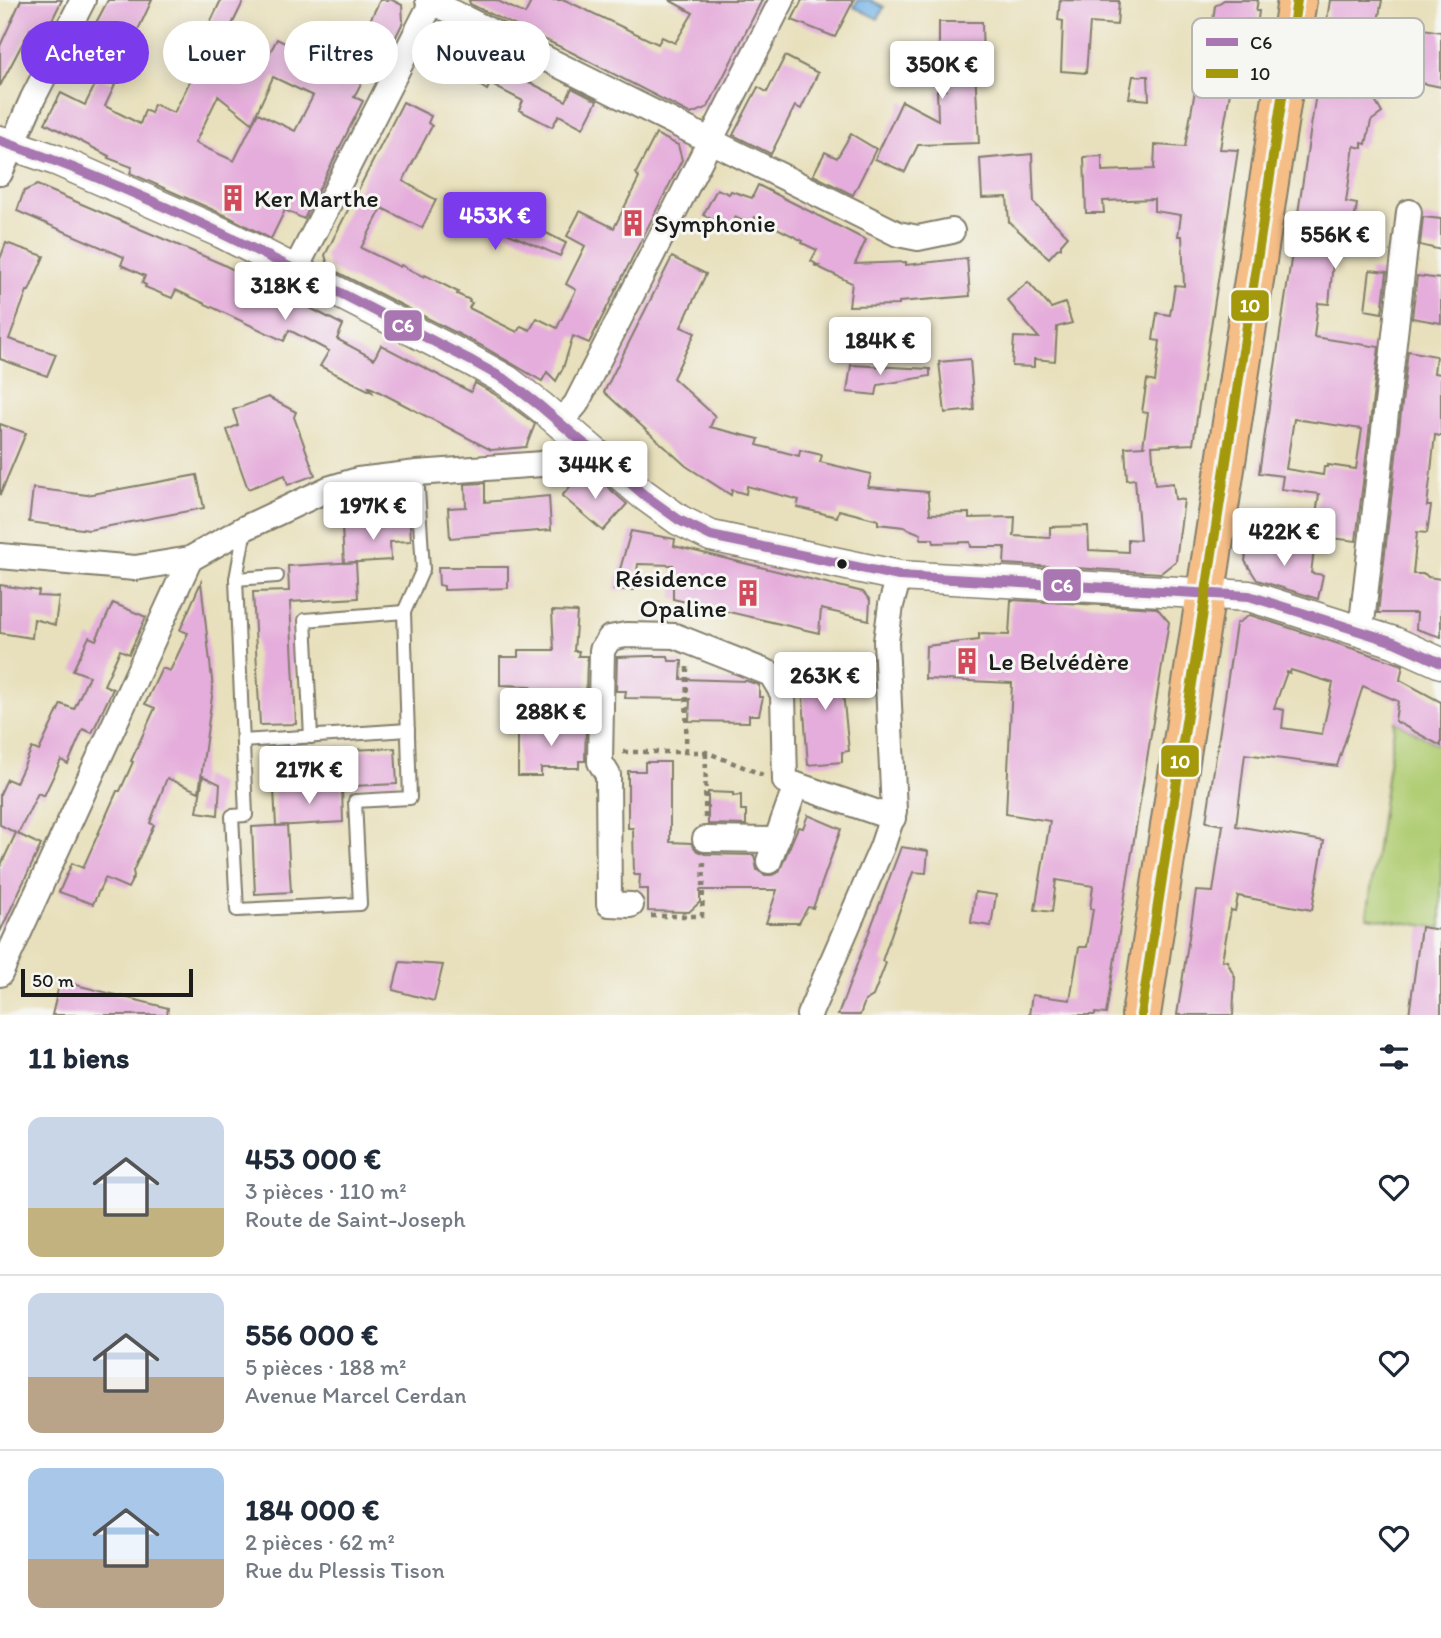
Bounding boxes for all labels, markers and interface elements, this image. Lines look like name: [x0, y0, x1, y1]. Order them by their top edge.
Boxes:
legend: [1192, 18, 1424, 98]
chip: Acheter: [21, 21, 149, 84]
chip: Louer: [163, 21, 270, 84]
chip: Filtres: [284, 21, 398, 84]
chip: Nouveau: [412, 21, 550, 84]
text: C6: [1250, 31, 1272, 54]
pin: 350K €: [885, 42, 999, 101]
text: 350K €: [906, 50, 978, 78]
text: 10: [1250, 62, 1271, 85]
place label: Ker Marthe: [254, 182, 379, 214]
building icon: Ker Marthe: [218, 183, 248, 213]
pin: 453K €: [438, 192, 552, 252]
text: 453K €: [459, 201, 531, 229]
place label: Symphonie: [654, 207, 776, 239]
building icon: Symphonie: [618, 208, 648, 238]
pin: 556K €: [1278, 212, 1392, 271]
text: 556K €: [1300, 220, 1370, 248]
pin: 318K €: [228, 262, 342, 322]
text: 318K €: [251, 271, 319, 299]
line badge: 10: [1230, 289, 1270, 322]
text: 10: [1240, 294, 1261, 317]
line badge: C6: [383, 309, 423, 342]
text: C6: [392, 314, 414, 337]
pin: 184K €: [823, 318, 937, 377]
text: 184K €: [845, 326, 915, 354]
pin: 344K €: [538, 442, 652, 501]
text: 344K €: [558, 450, 632, 478]
pin: 197K €: [316, 482, 430, 542]
text: 197K €: [339, 491, 407, 519]
pin: 422K €: [1227, 508, 1341, 568]
text: 422K €: [1248, 517, 1320, 545]
unlabelled marker: [835, 557, 849, 571]
place label: Résidence Opaline: [615, 562, 727, 624]
line badge: C6: [1042, 568, 1082, 602]
text: C6: [1051, 574, 1073, 597]
building icon: Résidence Opaline: [733, 578, 763, 608]
place label: Le Belvédère: [988, 645, 1129, 677]
building icon: Le Belvédère: [952, 646, 982, 676]
pin: 263K €: [768, 652, 882, 712]
text: 263K €: [790, 661, 860, 689]
pin: 288K €: [494, 688, 608, 748]
text: 288K €: [516, 697, 586, 725]
line badge: 10: [1160, 744, 1200, 778]
pin: 217K €: [252, 746, 366, 806]
text: 10: [1170, 750, 1191, 773]
text: 217K €: [275, 755, 343, 783]
scale bar: [21, 966, 192, 998]
text: 50 m: [32, 969, 74, 992]
icon: filters: [1375, 1038, 1413, 1076]
text: 11 biens: [28, 1039, 130, 1076]
text: 453 000 €: [245, 1140, 381, 1177]
icon: home: [84, 1145, 168, 1229]
icon: heart: [1375, 1168, 1413, 1206]
text: 3 pièces · 110 m²: [245, 1177, 407, 1205]
text: Route de Saint-Joseph: [245, 1205, 466, 1233]
text: 556 000 €: [245, 1316, 378, 1353]
icon: home: [84, 1321, 168, 1405]
icon: heart: [1375, 1344, 1413, 1382]
text: 5 pièces · 188 m²: [245, 1353, 406, 1381]
text: Avenue Marcel Cerdan: [245, 1381, 467, 1409]
text: 184 000 €: [245, 1491, 379, 1528]
icon: home: [84, 1496, 168, 1580]
icon: heart: [1375, 1519, 1413, 1557]
text: 2 pièces · 62 m²: [245, 1528, 395, 1556]
text: Rue du Plessis Tison: [245, 1556, 445, 1584]

